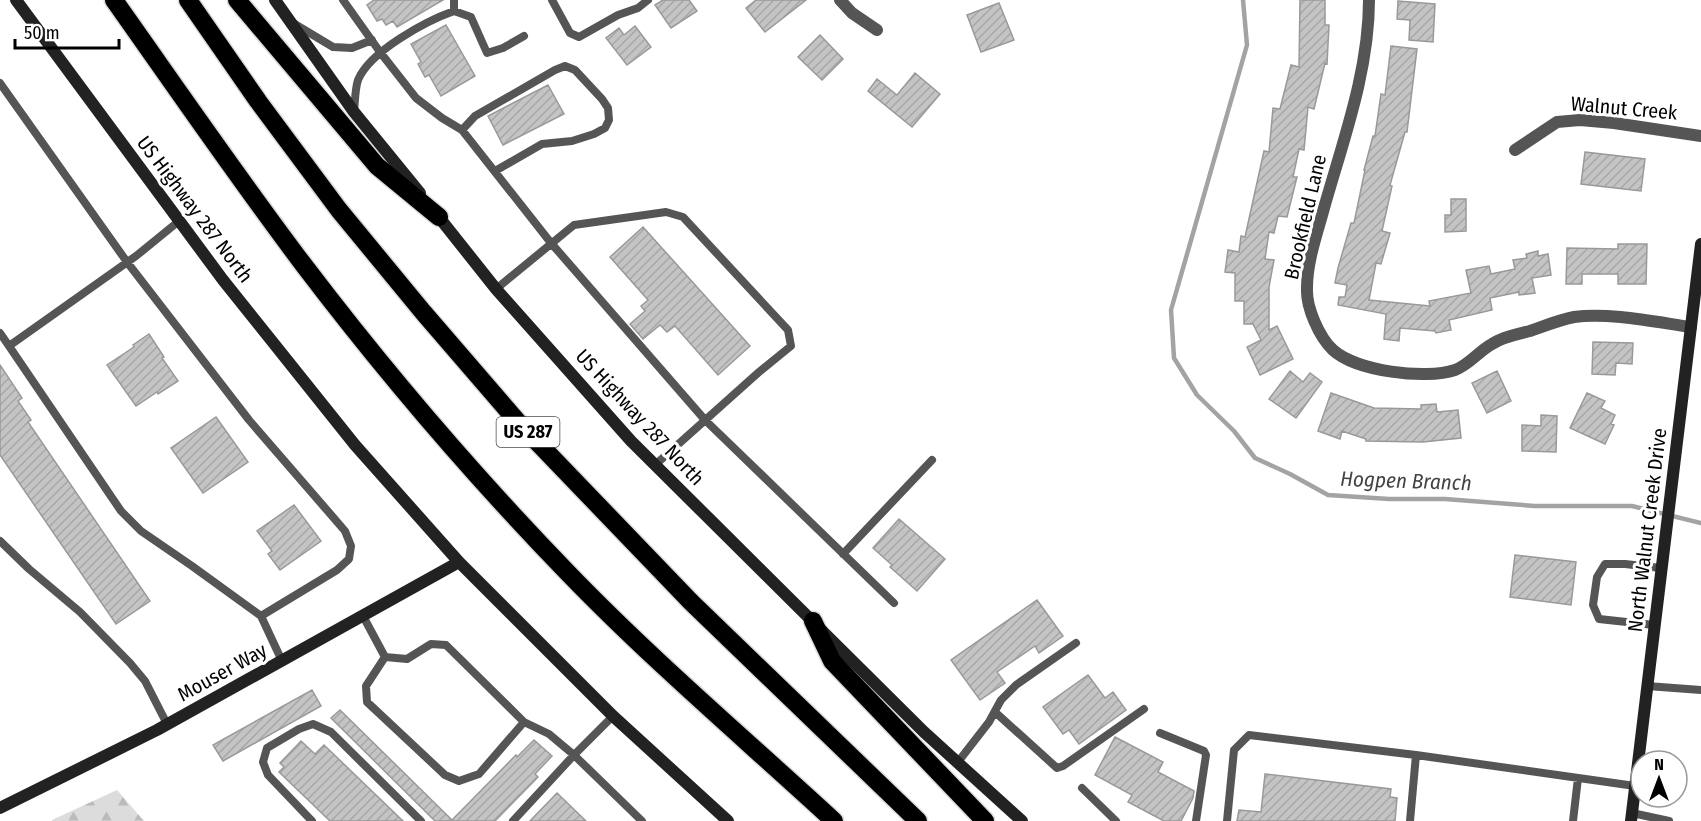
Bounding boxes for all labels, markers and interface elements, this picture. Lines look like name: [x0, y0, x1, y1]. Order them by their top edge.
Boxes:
scale bar: [15, 12, 118, 50]
text: 50 m: [24, 22, 60, 44]
street label: Walnut Creek: [1570, 91, 1679, 125]
street label: US Highway 287 North: [132, 131, 258, 287]
street label: Brookfield Lane: [1279, 152, 1331, 282]
street label: US Highway 287 North: [571, 344, 709, 490]
road number: US 287: [496, 417, 560, 447]
street label: North Walnut Creek Drive: [1623, 427, 1671, 633]
water label: Hogpen Branch: [1340, 466, 1472, 496]
street label: Mouser Way: [173, 638, 271, 706]
north arrow: [1629, 749, 1689, 809]
text: N: [1654, 755, 1664, 774]

